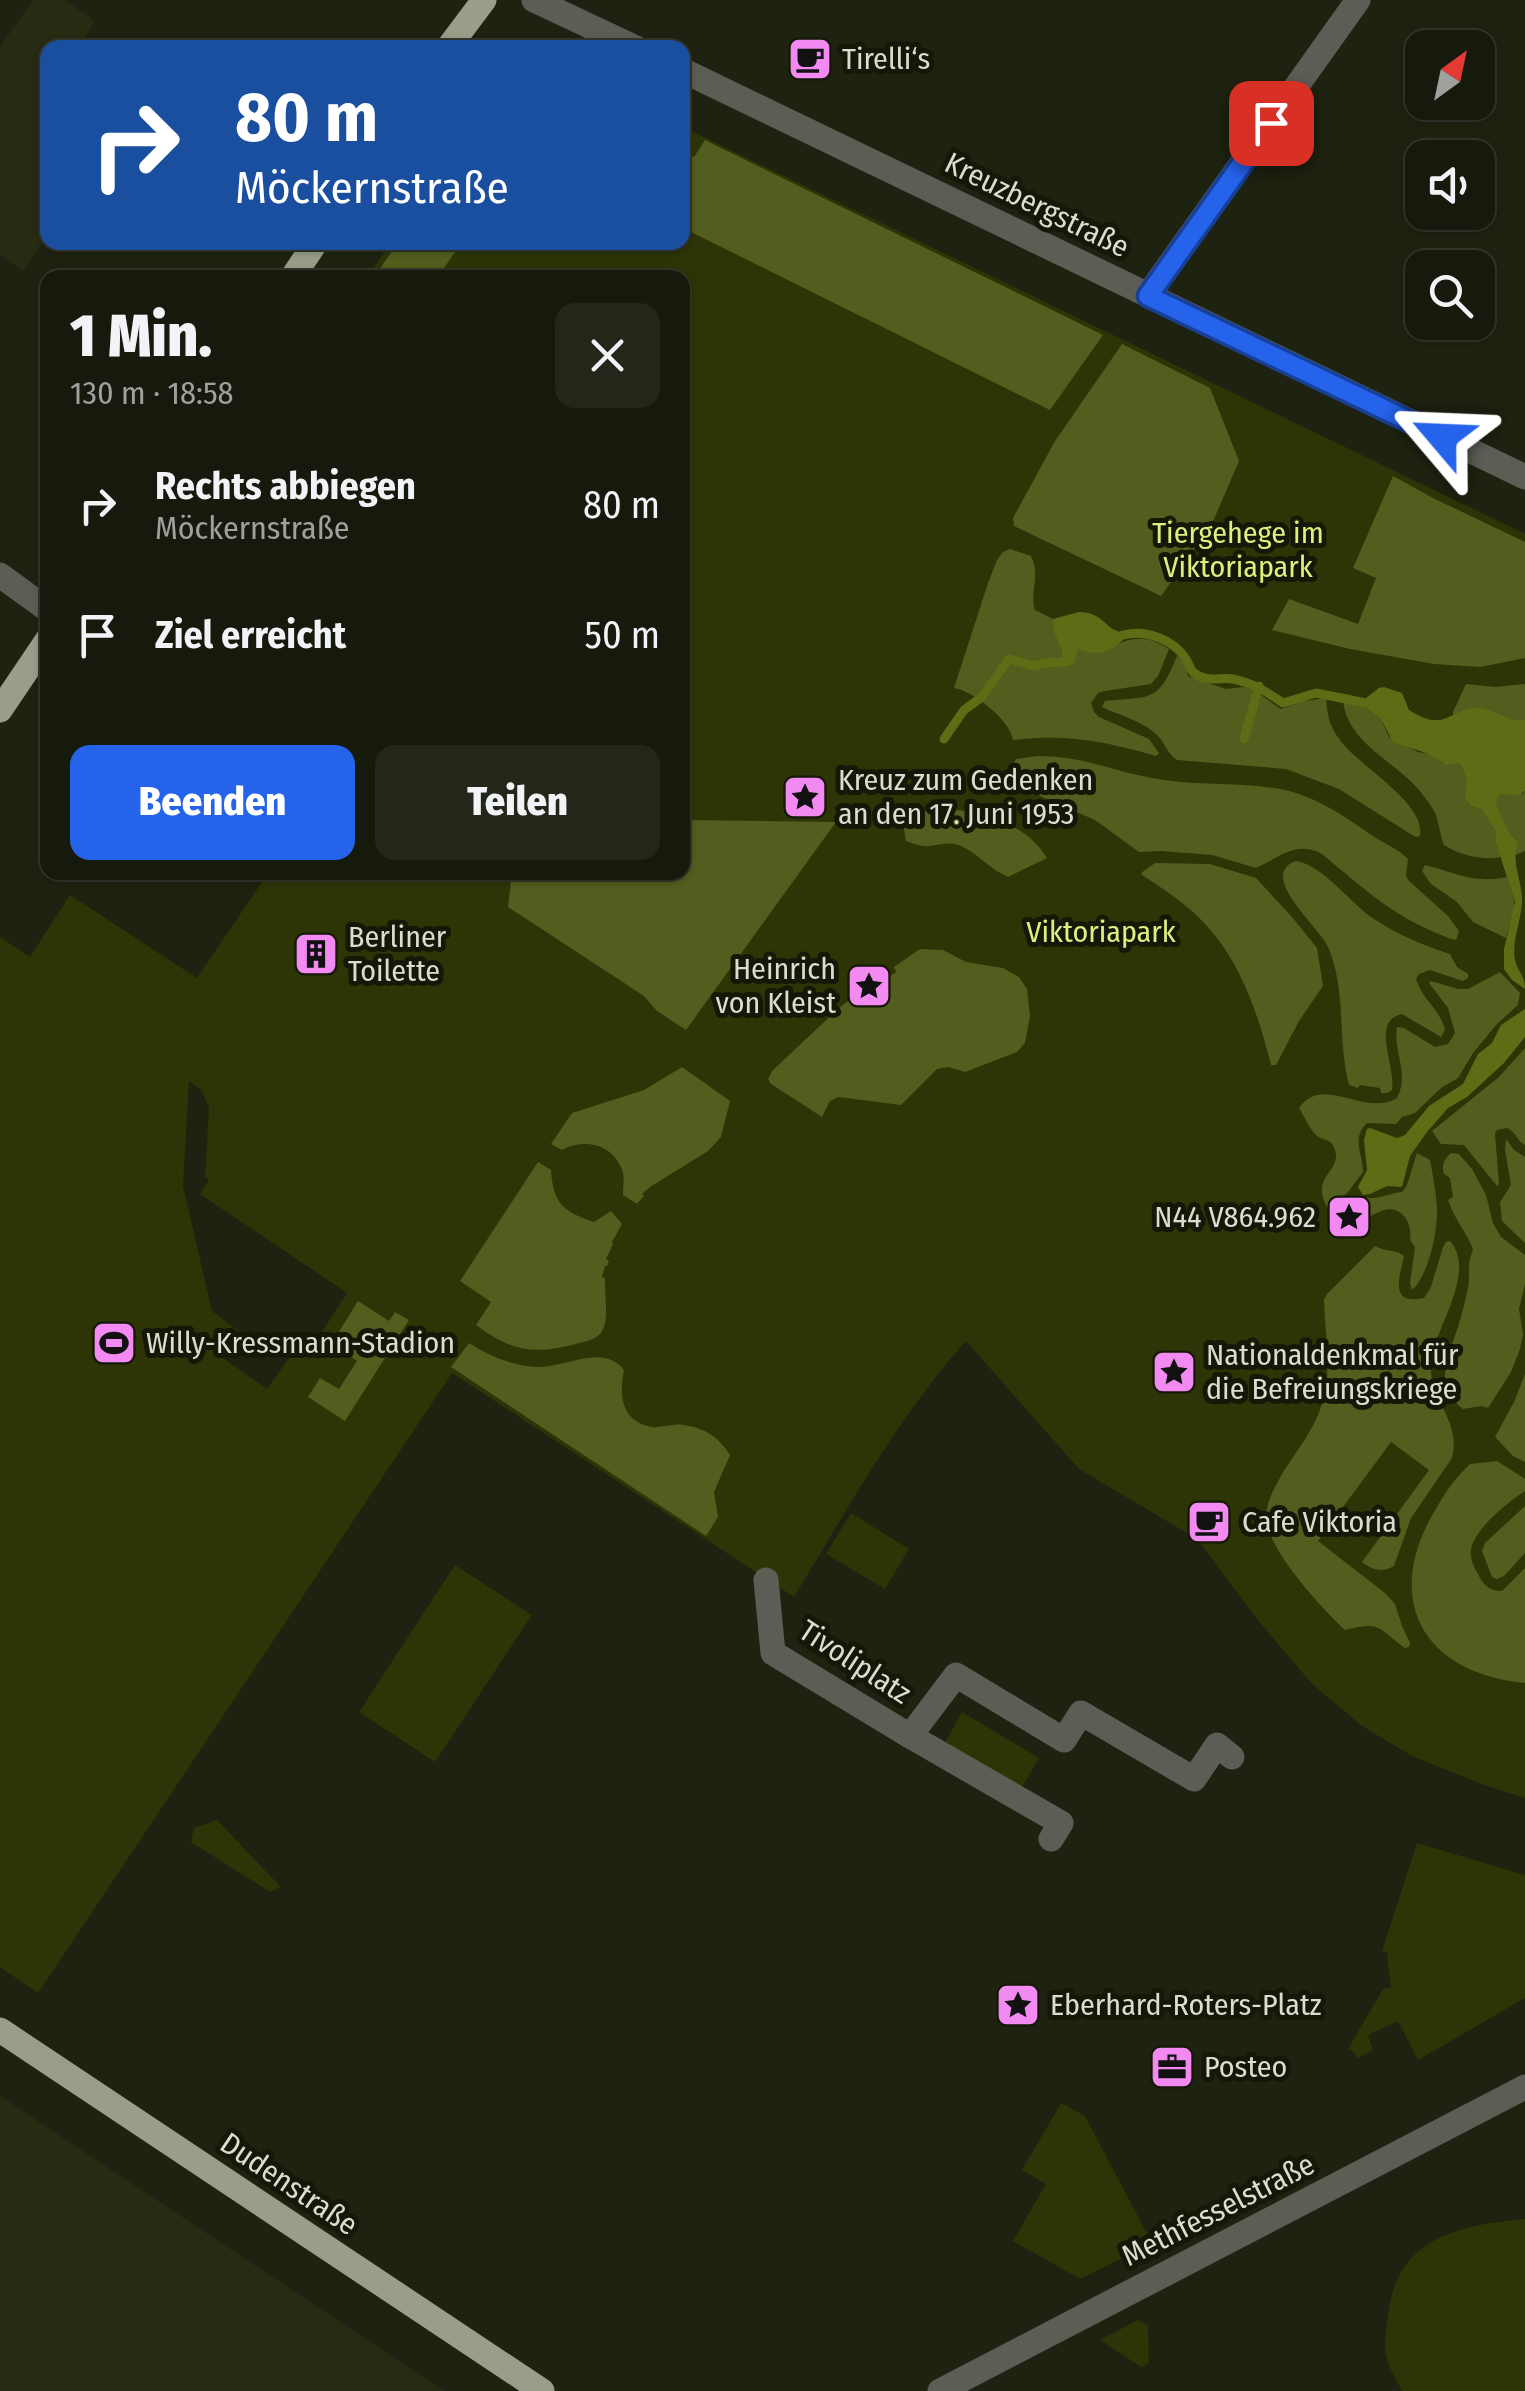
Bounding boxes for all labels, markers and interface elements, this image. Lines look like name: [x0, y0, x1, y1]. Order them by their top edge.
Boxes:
north arrow: [1405, 30, 1495, 120]
map controls: [1405, 30, 1495, 340]
cafe icon: Tirelli‘s: [787, 36, 833, 82]
place label: Tirelli‘s: [842, 41, 930, 77]
text: 80 m: [235, 76, 378, 160]
icon: right: [70, 80, 200, 210]
pin: [1229, 81, 1314, 166]
icon: arrive: [1244, 96, 1299, 151]
button: sound: [1405, 140, 1495, 230]
street label: Kreuzbergstraße: [939, 145, 1135, 265]
text: Möckernstraße: [235, 161, 509, 215]
button: search: [1405, 250, 1495, 340]
text: 1 Min.: [70, 300, 212, 372]
button: close: [555, 303, 660, 408]
text: 130 m · 18:58: [70, 374, 234, 412]
position arrow: [1390, 385, 1494, 489]
text: Rechts abbiegen: [155, 463, 416, 509]
icon: right: [70, 478, 125, 533]
text: 80 m: [583, 482, 660, 528]
text: Möckernstraße: [155, 509, 350, 547]
park label: Tiergehege im Viktoriapark: [1152, 515, 1324, 585]
icon: arrive: [70, 608, 125, 663]
text: Ziel erreicht: [155, 612, 346, 658]
text: 50 m: [585, 612, 660, 658]
button: Beenden: [70, 745, 355, 860]
button: Teilen: [375, 745, 660, 860]
place label: Kreuz zum Gedenken an den 17. Juni 1953: [838, 762, 1093, 832]
place icon: Kreuz zum Gedenken an den 17. Juni 1953: [782, 774, 828, 820]
park label: Viktoriapark: [1026, 914, 1176, 950]
place label: Berliner Toilette: [348, 919, 447, 989]
building icon: Berliner Toilette: [293, 931, 339, 977]
place label: Heinrich von Kleist: [715, 951, 836, 1021]
place icon: Heinrich von Kleist: [846, 963, 892, 1009]
place icon: N44 V864.962: [1326, 1194, 1372, 1240]
place label: N44 V864.962: [1154, 1199, 1316, 1235]
sports icon: Willy-Kressmann-Stadion: [91, 1320, 137, 1366]
place label: Willy-Kressmann-Stadion: [146, 1325, 455, 1361]
place label: Nationaldenkmal für die Befreiungskriege: [1206, 1337, 1459, 1407]
place icon: Nationaldenkmal für die Befreiungskriege: [1151, 1349, 1197, 1395]
cafe icon: Cafe Viktoria: [1186, 1499, 1232, 1545]
place label: Cafe Viktoria: [1242, 1504, 1397, 1540]
street label: Tivoliplatz: [792, 1613, 918, 1711]
place icon: Eberhard-Roters-Platz: [995, 1982, 1041, 2028]
place label: Eberhard-Roters-Platz: [1050, 1987, 1322, 2023]
office icon: Posteo: [1149, 2044, 1195, 2090]
place label: Posteo: [1204, 2049, 1287, 2085]
street label: Dudenstraße: [214, 2125, 364, 2243]
street label: Methfesselstraße: [1116, 2146, 1320, 2274]

